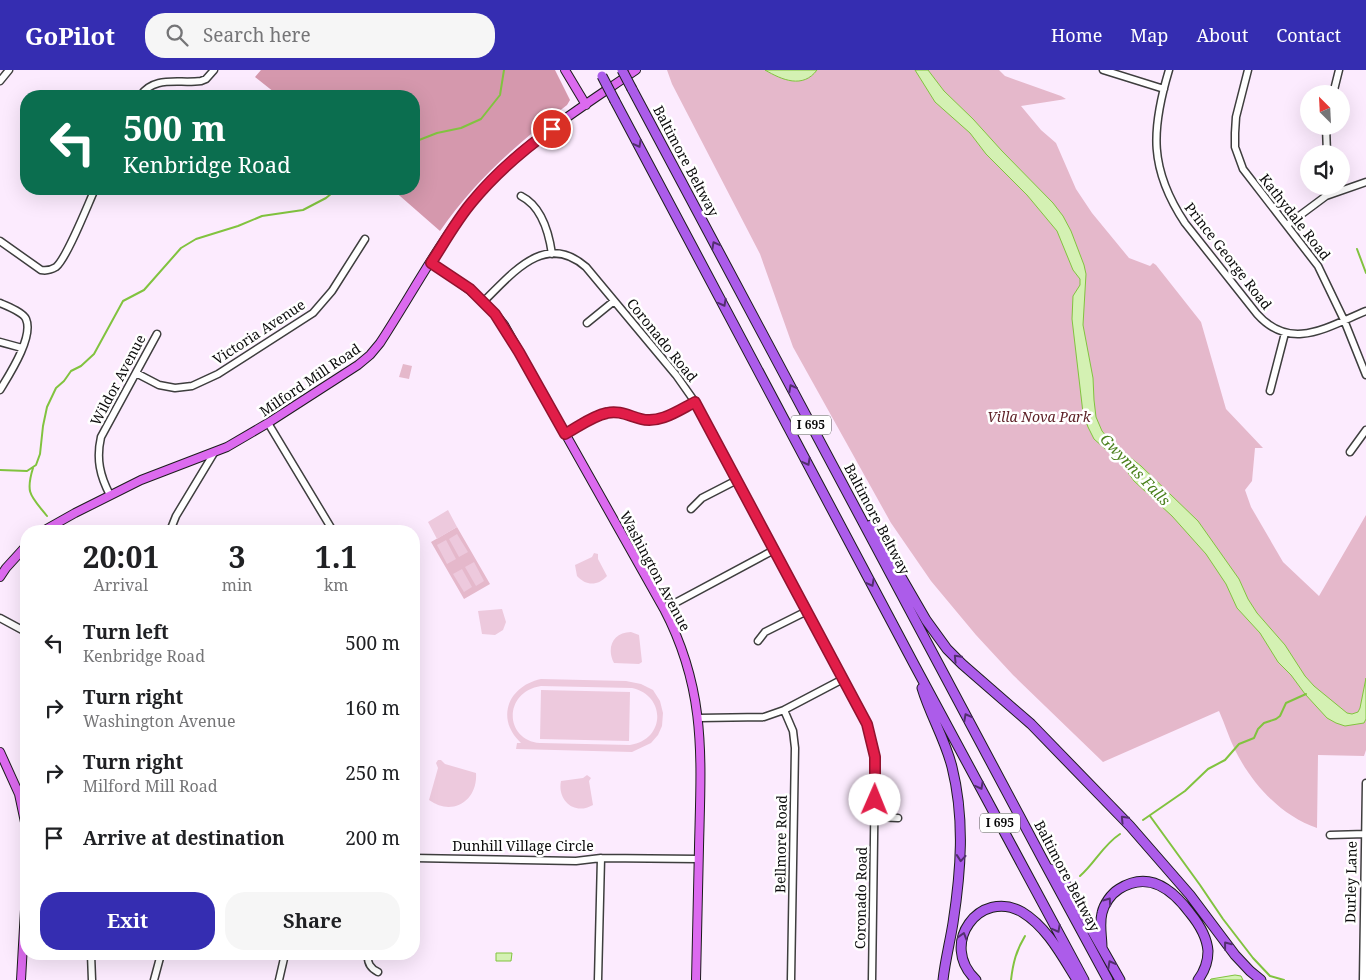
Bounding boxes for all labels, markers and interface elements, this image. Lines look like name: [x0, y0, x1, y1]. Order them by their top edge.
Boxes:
search box: [145, 13, 495, 58]
text: GoPilot: [25, 19, 115, 52]
icon: search: [163, 21, 191, 49]
text: Search here: [203, 22, 311, 48]
text: Home: [1051, 23, 1102, 47]
text: Map: [1130, 23, 1168, 47]
text: About: [1196, 23, 1248, 47]
text: Contact: [1276, 23, 1341, 47]
north arrow: [1300, 85, 1350, 135]
map controls: [1300, 85, 1350, 195]
street label: Baltimore Beltway: [649, 102, 724, 220]
text: 500 m: [123, 104, 226, 151]
pin: [531, 108, 573, 150]
icon: left: [40, 110, 105, 175]
icon: arrive: [538, 115, 566, 143]
one-way arrow: [632, 139, 642, 148]
button: sound: [1300, 145, 1350, 195]
text: Kenbridge Road: [123, 149, 291, 179]
street label: Kathydale Road: [1256, 170, 1335, 264]
street label: Prince George Road: [1181, 198, 1276, 314]
one-way arrow: [712, 241, 722, 250]
street label: Coronado Road: [623, 294, 702, 386]
street label: Victoria Avenue: [209, 295, 309, 369]
one-way arrow: [716, 298, 726, 307]
street label: Wildor Avenue: [86, 331, 150, 429]
street label: Milford Mill Road: [256, 339, 364, 420]
one-way arrow: [788, 384, 798, 393]
park label: Villa Nova Park: [987, 407, 1092, 426]
road number: I 695: [791, 416, 831, 434]
water label: Gwynns Falls: [1096, 429, 1175, 510]
one-way arrow: [801, 457, 811, 466]
street label: Baltimore Beltway: [840, 460, 915, 578]
street label: Washington Avenue: [616, 507, 695, 634]
text: 20:01: [82, 536, 159, 577]
text: 3: [229, 536, 246, 577]
text: 1.1: [315, 536, 358, 577]
text: Arrival: [94, 574, 148, 596]
text: min: [222, 574, 252, 596]
text: km: [324, 574, 348, 596]
one-way arrow: [865, 577, 875, 586]
text: Turn left: [83, 619, 169, 645]
icon: left: [40, 629, 68, 657]
text: 500 m: [345, 630, 400, 656]
text: Kenbridge Road: [83, 645, 205, 667]
one-way arrow: [954, 655, 963, 664]
text: Turn right: [83, 684, 183, 710]
icon: right: [40, 694, 68, 722]
text: 160 m: [345, 695, 400, 721]
text: Washington Avenue: [83, 710, 236, 732]
one-way arrow: [964, 713, 974, 722]
text: Turn right: [83, 749, 183, 775]
icon: right: [40, 759, 68, 787]
text: 250 m: [345, 760, 400, 786]
position arrow: [848, 773, 900, 825]
text: Milford Mill Road: [83, 775, 218, 797]
one-way arrow: [974, 781, 984, 790]
street label: Bellmore Road: [770, 794, 791, 893]
road number: I 695: [980, 814, 1020, 832]
one-way arrow: [1121, 816, 1130, 825]
street label: Baltimore Beltway: [1030, 817, 1105, 935]
icon: arrive: [40, 824, 68, 852]
text: Arrive at destination: [83, 825, 285, 851]
text: 200 m: [345, 825, 400, 851]
street label: Dunhill Village Circle: [452, 836, 594, 855]
street label: Durley Lane: [1340, 841, 1361, 923]
street label: Coronado Road: [850, 846, 871, 949]
one-way arrow: [955, 854, 966, 862]
button: Exit: [40, 892, 215, 950]
button: Share: [225, 892, 400, 950]
one-way arrow: [1102, 897, 1111, 907]
one-way arrow: [1051, 924, 1061, 933]
one-way arrow: [958, 933, 968, 941]
one-way arrow: [1224, 941, 1233, 951]
one-way arrow: [1107, 960, 1117, 969]

